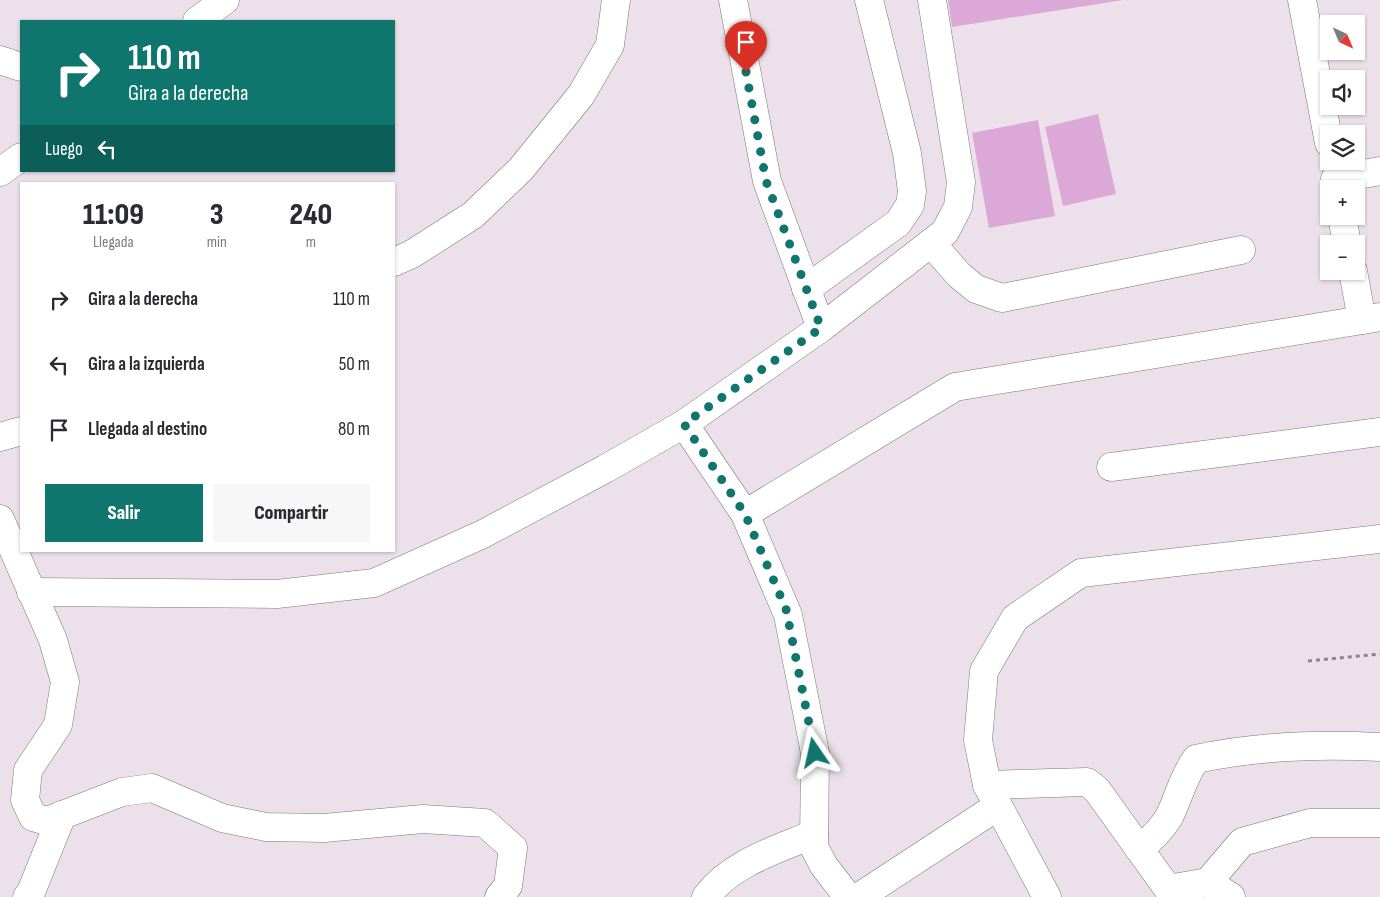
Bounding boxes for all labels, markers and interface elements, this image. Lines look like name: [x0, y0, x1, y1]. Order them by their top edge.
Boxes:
north arrow: [1320, 15, 1365, 60]
map controls: [1320, 15, 1365, 280]
pin: [725, 21, 767, 72]
icon: arrive: [732, 28, 760, 56]
text: 110 m: [128, 37, 201, 80]
icon: right: [45, 40, 110, 105]
button: sound: [1320, 70, 1365, 115]
text: Gira a la derecha: [128, 80, 249, 107]
button: layers: [1320, 125, 1365, 170]
icon: left: [93, 135, 121, 163]
text: Luego: [45, 138, 83, 161]
button: +: [1320, 180, 1365, 225]
text: 11:09: [83, 197, 144, 233]
text: 3: [210, 197, 224, 233]
text: 240: [290, 197, 332, 233]
text: Llegada: [93, 233, 134, 252]
text: min: [207, 233, 227, 252]
text: m: [306, 233, 316, 252]
button: −: [1320, 235, 1365, 280]
icon: right: [45, 286, 73, 314]
text: Gira a la derecha: [88, 288, 198, 311]
text: 110 m: [333, 288, 370, 311]
icon: left: [45, 351, 73, 379]
text: Gira a la izquierda: [88, 353, 205, 376]
text: 50 m: [339, 353, 370, 376]
icon: arrive: [45, 416, 73, 444]
text: Llegada al destino: [88, 418, 207, 441]
text: 80 m: [338, 418, 370, 441]
button: Salir: [45, 484, 203, 542]
button: Compartir: [213, 484, 370, 542]
position arrow: [788, 726, 840, 778]

